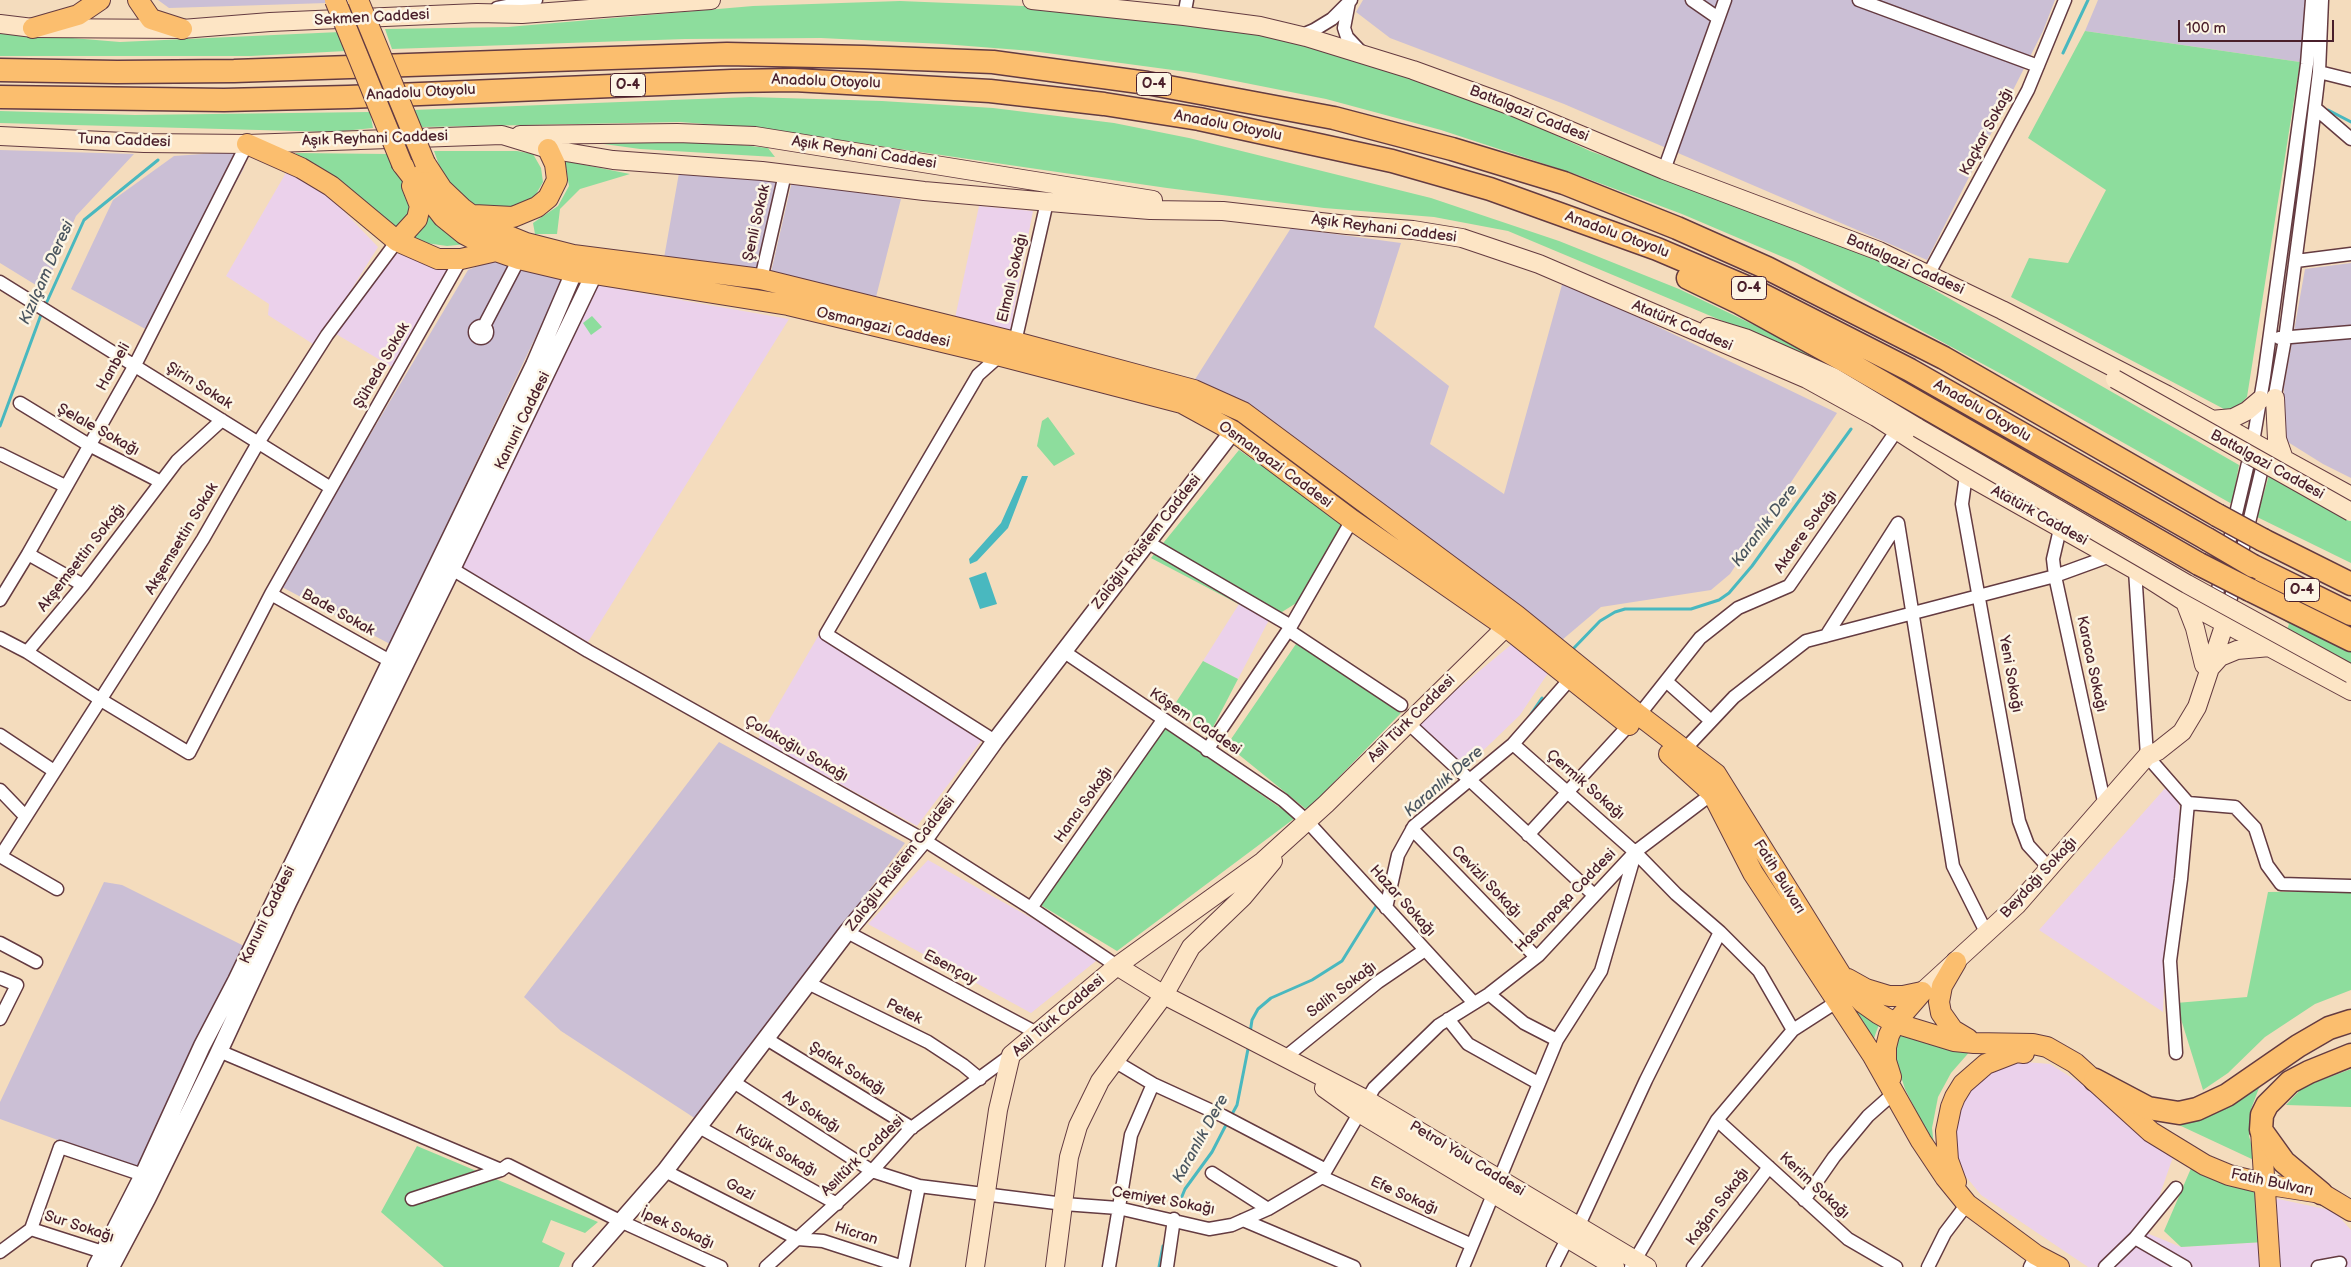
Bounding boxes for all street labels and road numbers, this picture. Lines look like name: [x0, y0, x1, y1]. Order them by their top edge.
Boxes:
street label: Sekmen Caddesi: [314, 6, 430, 30]
street label: Anadolu Otoyolu: [771, 71, 881, 93]
road number: O-4: [1136, 72, 1172, 96]
road number: O-4: [610, 74, 646, 96]
street label: Anadolu Otoyolu: [366, 81, 476, 105]
street label: Battalgazi Caddesi: [1467, 82, 1591, 146]
street label: Kaçkar Sokağı: [1956, 85, 2018, 179]
street label: Anadolu Otoyolu: [1173, 107, 1283, 145]
street label: Aşık Reyhani Caddesi: [302, 127, 448, 151]
street label: Tuna Caddesi: [77, 130, 171, 152]
street label: Aşık Reyhani Caddesi: [790, 133, 938, 173]
street label: Şenli Sokak: [739, 183, 775, 263]
street label: Anadolu Otoyolu: [1562, 208, 1672, 262]
street label: Aşık Reyhani Caddesi: [1310, 211, 1458, 247]
street label: Battalgazi Caddesi: [1843, 231, 1967, 299]
street label: Elmalı Sokağı: [994, 232, 1032, 324]
road number: O-4: [1732, 276, 1766, 300]
street label: Atatürk Caddesi: [1629, 297, 1735, 355]
street label: Osmangazi Caddesi: [815, 304, 951, 352]
street label: Şüheda Sokak: [350, 320, 414, 412]
street label: Hanbeli: [93, 340, 135, 394]
street label: Şirin Sokak: [163, 359, 235, 413]
street label: Kanuni Caddesi: [491, 369, 555, 473]
street label: Anadolu Otoyolu: [1930, 376, 2034, 446]
street label: Şelale Sokağı: [54, 400, 142, 460]
street label: Osmangazi Caddesi: [1215, 418, 1335, 512]
street label: Battalgazi Caddesi: [2207, 426, 2327, 504]
street label: Zaloğlu Rüstem Caddesi: [1089, 471, 1205, 613]
street label: Akşemsettin Sokak: [141, 480, 223, 598]
street label: Atatürk Caddesi: [1988, 482, 2090, 550]
street label: Akdere Sokağı: [1771, 487, 1841, 577]
street label: Akşemsettin Sokağı: [34, 500, 130, 616]
road number: O-4: [2284, 578, 2320, 602]
street label: Bade Sokak: [298, 586, 378, 640]
street label: Karaca Sokağı: [2072, 614, 2110, 714]
street label: Yeni Sokağı: [1994, 634, 2026, 714]
street label: Asil Türk Caddesi: [1365, 672, 1459, 766]
street label: Köşem Caddesi: [1146, 685, 1244, 759]
street label: Çolakoğlu Sokağı: [741, 712, 851, 786]
street label: Çermik Sokağı: [1542, 746, 1628, 824]
street label: Hancı Sokağı: [1051, 763, 1117, 847]
street label: Zaloğlu Rüstem Caddesi: [843, 793, 959, 935]
street label: Beydağı Sokağı: [1997, 834, 2081, 922]
street label: Fatih Bulvarı: [1749, 837, 1809, 917]
street label: Cevizli Sokağı: [1447, 842, 1525, 922]
street label: Hasanpaşa Caddesi: [1512, 845, 1620, 957]
street label: Hazar Sokağı: [1365, 862, 1439, 940]
street label: Kanuni Caddesi: [236, 863, 300, 967]
street label: Esençay: [920, 946, 980, 990]
street label: Salih Sokağı: [1304, 958, 1380, 1022]
street label: Asil Türk Caddesi: [1009, 971, 1109, 1061]
street label: Petek: [883, 995, 925, 1029]
street label: Şafak Sokağı: [805, 1038, 889, 1100]
street label: Ay Sokağı: [779, 1087, 843, 1137]
street label: Asıltürk Caddesi: [818, 1112, 908, 1200]
street label: Petrol Yolu Caddesi: [1406, 1117, 1528, 1201]
street label: Küçük Sokağı: [732, 1121, 820, 1181]
street label: Kerim Sokağı: [1775, 1149, 1853, 1223]
street label: Kağan Sokağı: [1683, 1164, 1753, 1250]
street label: Fatih Bulvarı: [2229, 1165, 2315, 1201]
street label: Efe Sokağı: [1367, 1173, 1441, 1219]
street label: Gazi: [722, 1175, 758, 1205]
street label: Cemiyet Sokağı: [1110, 1183, 1216, 1219]
street label: İpek Sokağı: [637, 1205, 717, 1253]
street label: Sur Sokağı: [42, 1207, 116, 1247]
street label: Hicran: [832, 1219, 880, 1249]

